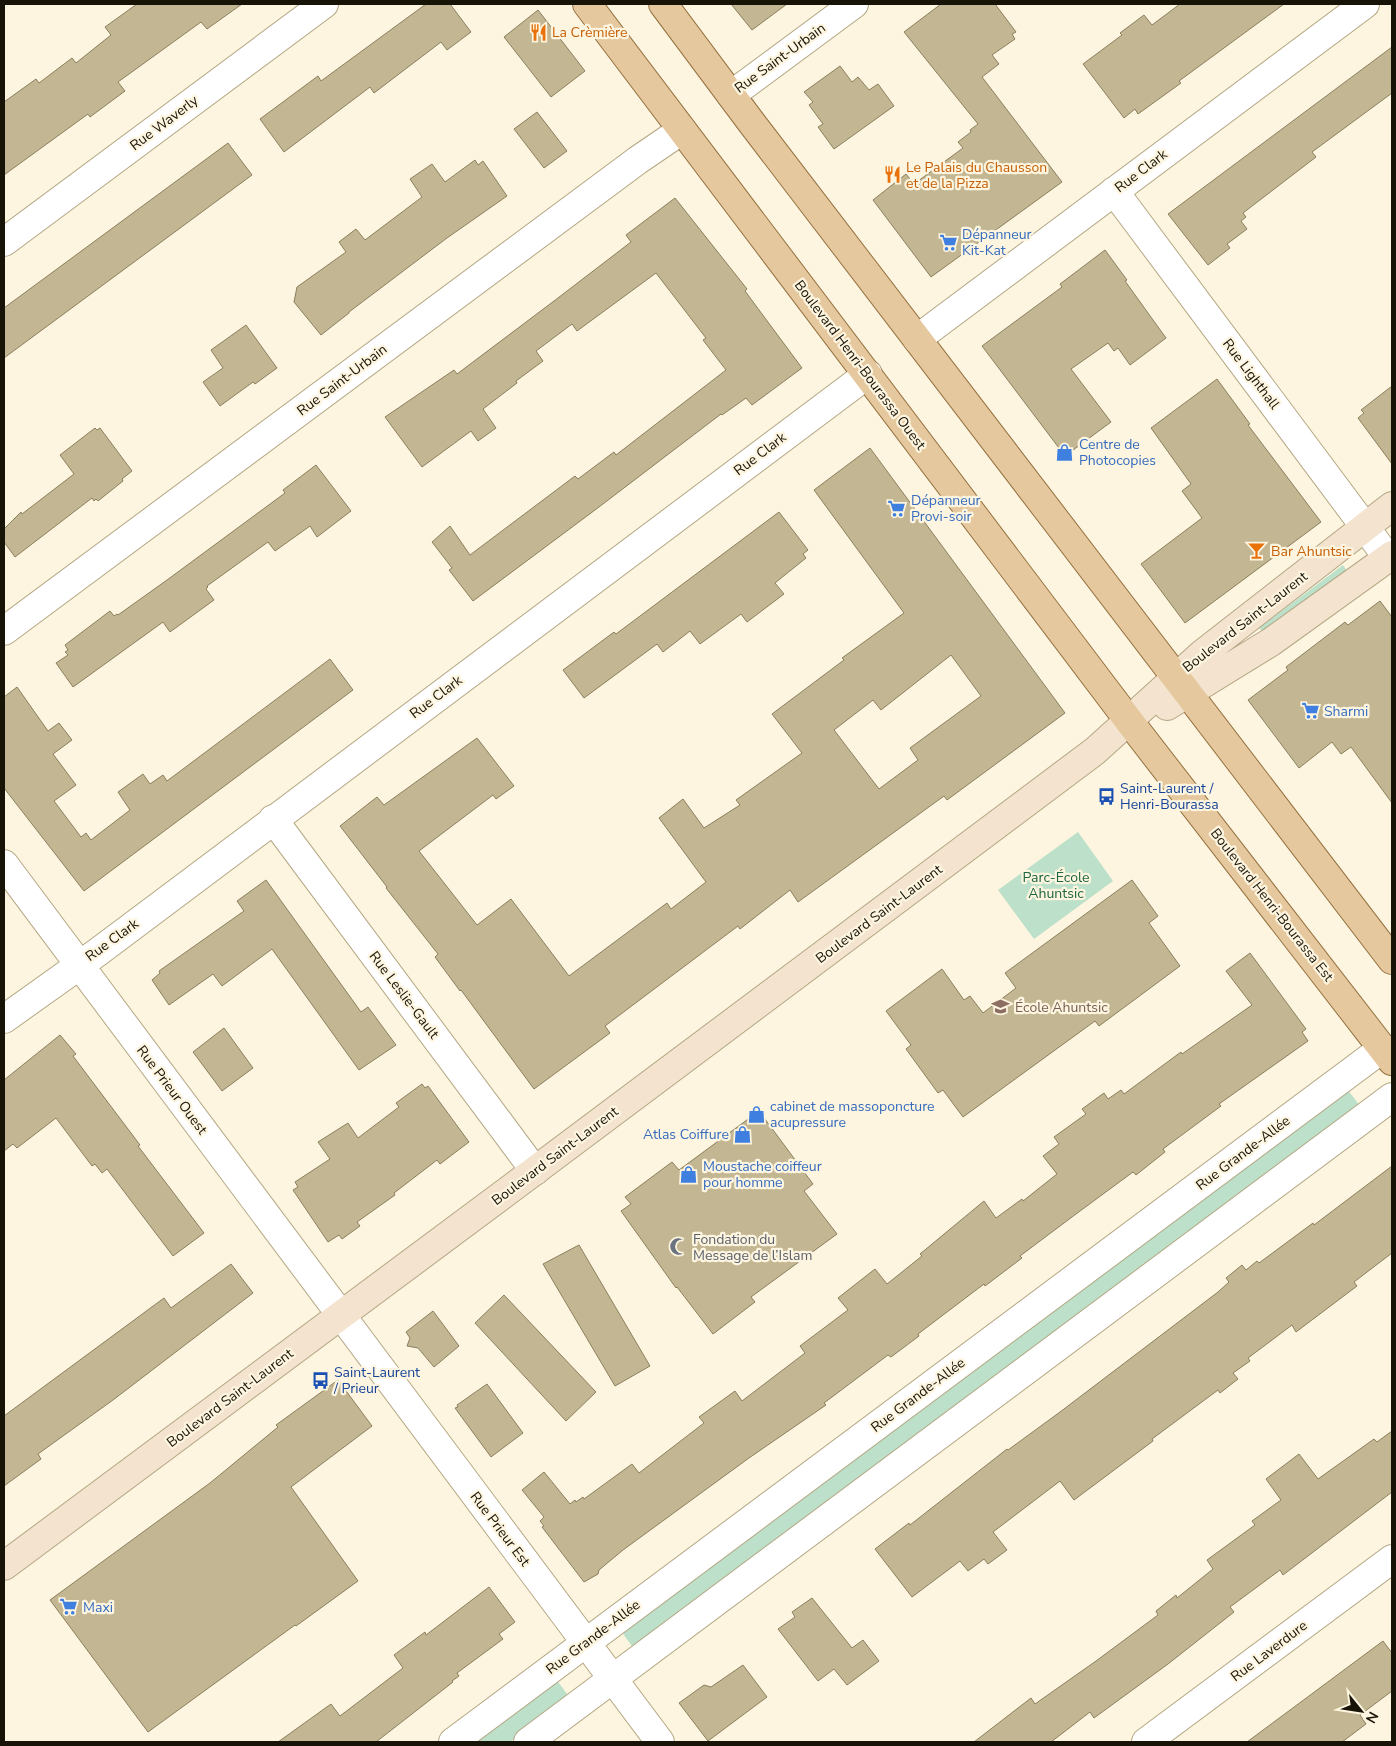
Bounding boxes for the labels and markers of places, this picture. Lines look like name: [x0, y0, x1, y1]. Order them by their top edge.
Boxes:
restaurant icon: La Crèmière: [528, 22, 548, 42]
place label: La Crèmière: [552, 23, 627, 42]
place label: Le Palais du Chausson et de la Pizza: [906, 158, 1047, 193]
restaurant icon: Le Palais du Chausson et de la Pizza: [882, 165, 902, 185]
place label: Dépanneur Kit-Kat: [962, 225, 1032, 260]
supermarket icon: Dépanneur Kit-Kat: [938, 232, 958, 252]
place label: Centre de Photocopies: [1079, 435, 1156, 470]
shop icon: Centre de Photocopies: [1055, 442, 1075, 462]
place label: Dépanneur Provi-soir: [911, 491, 981, 526]
supermarket icon: Dépanneur Provi-soir: [887, 498, 907, 518]
bar icon: Bar Ahuntsic: [1247, 541, 1267, 561]
place label: Bar Ahuntsic: [1271, 542, 1352, 561]
supermarket icon: Sharmi: [1300, 701, 1320, 721]
place label: Sharmi: [1324, 702, 1368, 721]
place label: Saint-Laurent / Henri-Bourassa: [1120, 779, 1219, 814]
bus stop icon: Saint-Laurent / Henri-Bourassa: [1096, 786, 1116, 806]
school or university icon: École Ahuntsic: [991, 997, 1011, 1017]
place label: École Ahuntsic: [1015, 998, 1108, 1017]
place label: cabinet de massoponcture acupressure: [770, 1097, 935, 1132]
shop icon: cabinet de massoponcture acupressure: [746, 1104, 766, 1124]
shop icon: Atlas Coiffure: [733, 1124, 753, 1144]
place label: Atlas Coiffure: [643, 1125, 729, 1144]
place label: Moustache coiffeur pour homme: [703, 1157, 822, 1192]
shop icon: Moustache coiffeur pour homme: [679, 1164, 699, 1184]
place label: Fondation du Message de l’Islam: [693, 1230, 812, 1265]
mosque icon: Fondation du Message de l’Islam: [669, 1237, 689, 1257]
place label: Saint-Laurent / Prieur: [333, 1363, 420, 1398]
bus stop icon: Saint-Laurent / Prieur: [310, 1370, 330, 1390]
supermarket icon: Maxi: [59, 1597, 79, 1617]
place label: Maxi: [83, 1598, 113, 1617]

